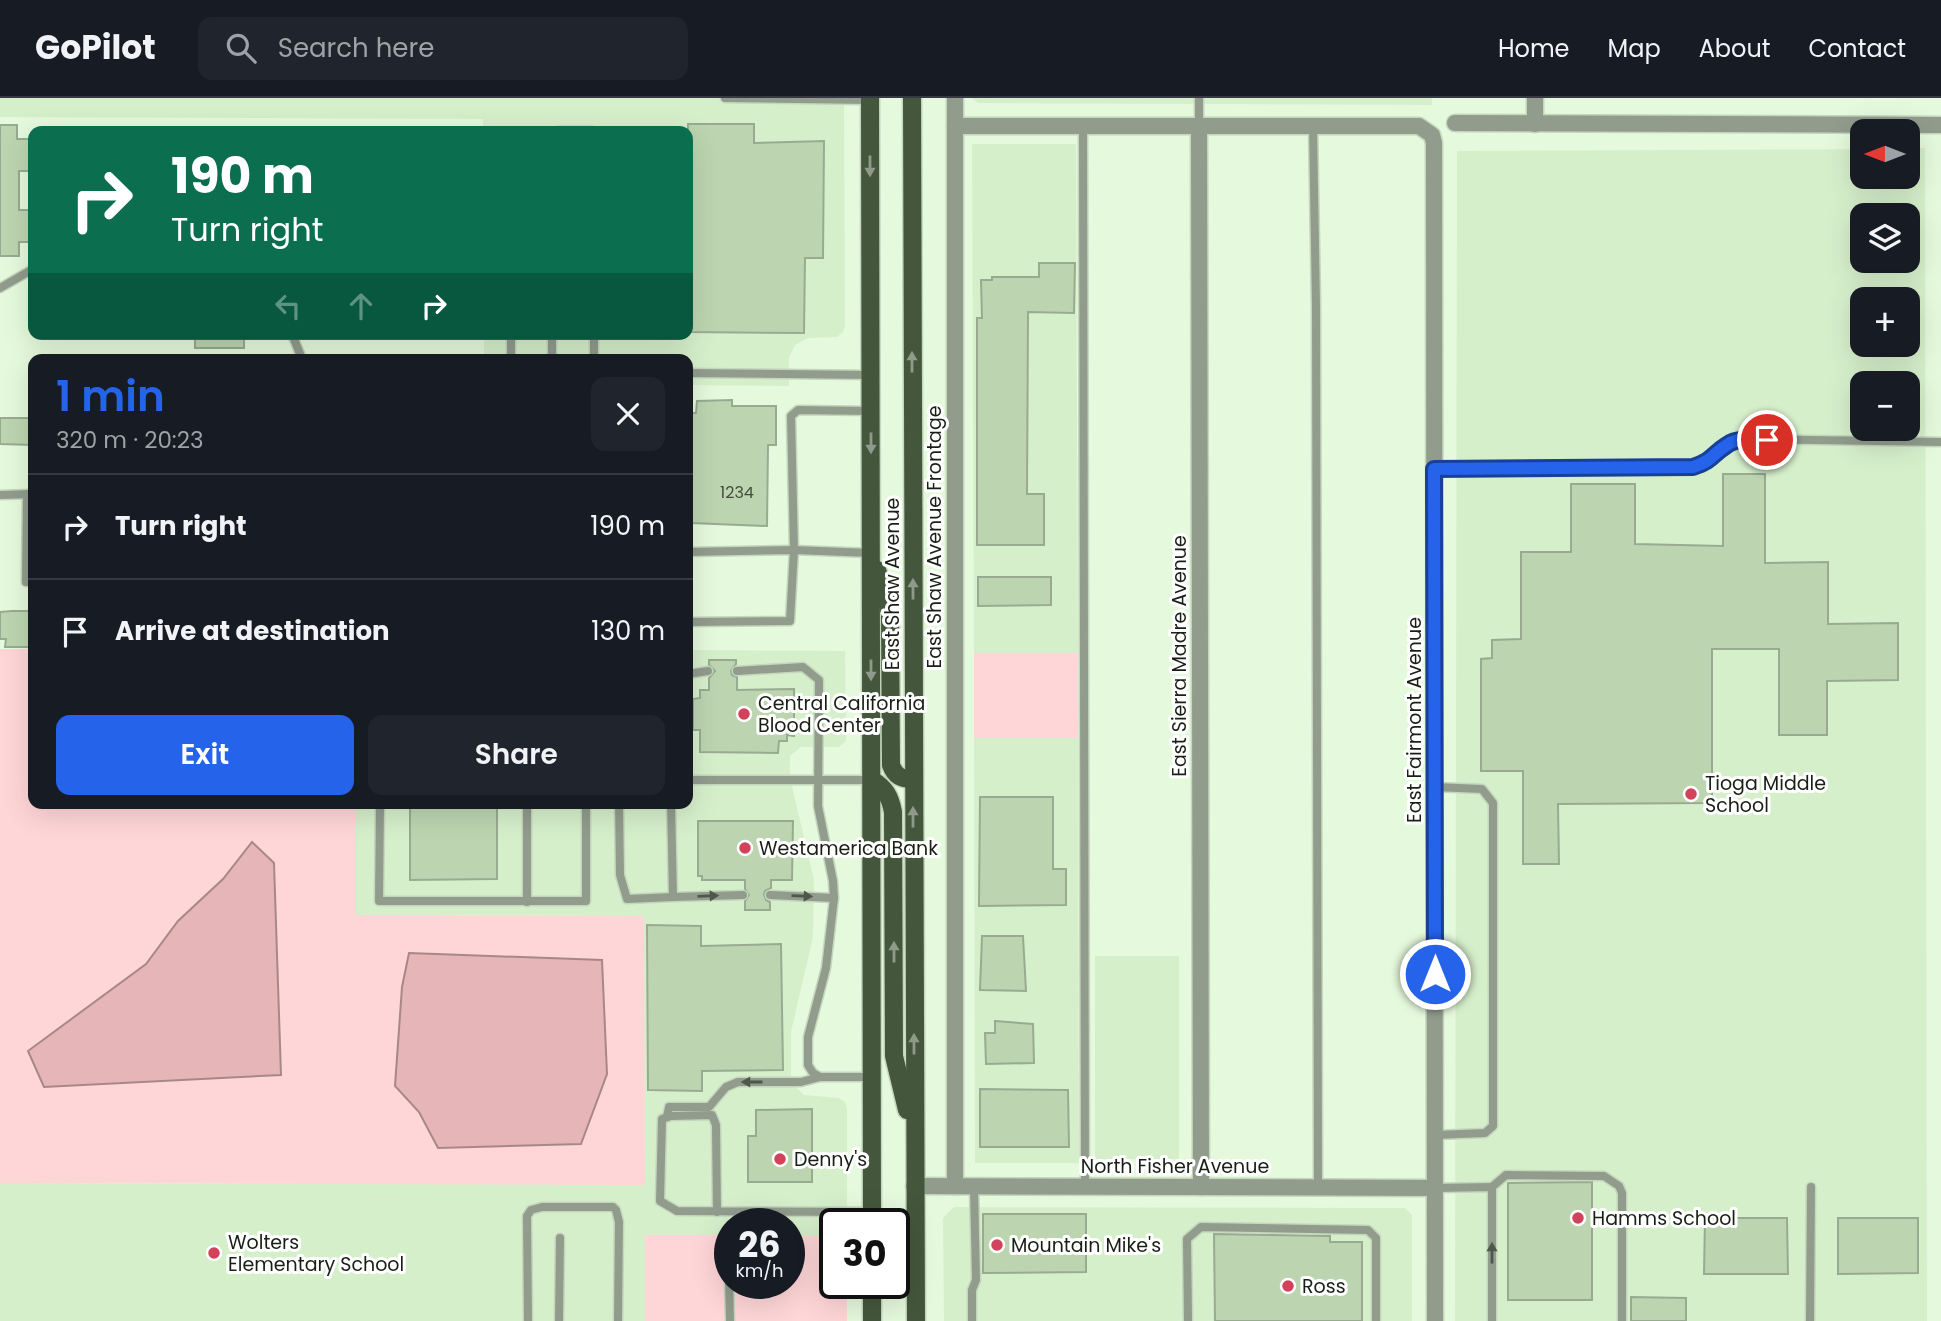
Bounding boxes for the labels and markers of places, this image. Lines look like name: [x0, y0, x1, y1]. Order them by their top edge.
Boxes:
pin: [1737, 410, 1797, 470]
place label: Central California Blood Center: [758, 690, 925, 739]
marker: Central California Blood Center: [736, 706, 752, 722]
place label: Tioga Middle School: [1705, 770, 1826, 819]
marker: Tioga Middle School: [1683, 786, 1699, 802]
place label: Westamerica Bank: [759, 835, 938, 862]
marker: Westamerica Bank: [737, 840, 753, 856]
place label: Denny's: [794, 1146, 867, 1173]
marker: Denny's: [772, 1151, 788, 1167]
place label: Hamms School: [1592, 1205, 1736, 1232]
marker: Hamms School: [1570, 1210, 1586, 1226]
place label: Wolters Elementary School: [228, 1229, 404, 1278]
place label: Mountain Mike's: [1011, 1232, 1161, 1259]
marker: Mountain Mike's: [989, 1237, 1005, 1253]
marker: Wolters Elementary School: [206, 1245, 222, 1261]
place label: Ross: [1302, 1273, 1346, 1300]
marker: Ross: [1280, 1278, 1296, 1294]

